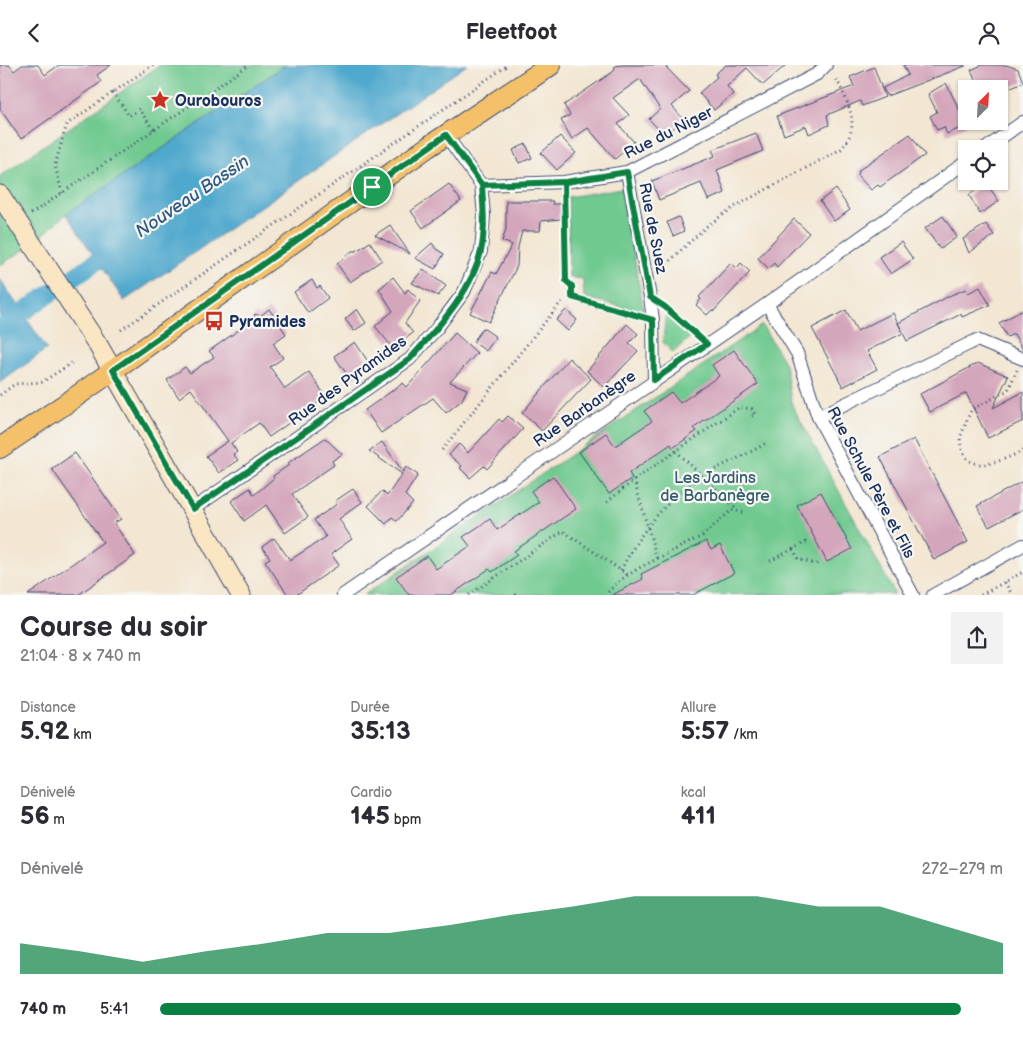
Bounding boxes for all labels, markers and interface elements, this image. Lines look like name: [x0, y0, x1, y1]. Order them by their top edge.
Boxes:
icon: back: [20, 19, 48, 47]
text: Fleetfoot: [466, 19, 557, 46]
icon: person: [975, 19, 1003, 47]
north arrow: [958, 80, 1008, 130]
map controls: [958, 80, 1008, 190]
place icon: Ourobouros: [149, 89, 171, 111]
place label: Ourobouros: [175, 92, 261, 111]
street label: Rue du Niger: [621, 103, 716, 164]
button: locate: [958, 140, 1008, 190]
water label: Nouveau Bassin: [131, 151, 253, 242]
pin: [351, 166, 393, 208]
icon: arrive: [358, 173, 386, 201]
street label: Rue de Suez: [634, 181, 671, 276]
bus stop icon: Pyramides: [203, 310, 225, 332]
place label: Pyramides: [229, 313, 306, 332]
street label: Rue des Pyramides: [285, 332, 411, 430]
street label: Rue Barbanègre: [530, 367, 640, 452]
street label: Rue Schule Père et Fils: [823, 404, 919, 562]
park label: Les Jardins de Barbanègre: [660, 469, 770, 506]
text: Course du soir: [20, 611, 208, 644]
button: share: [951, 612, 1003, 664]
text: 21:04 · 8 × 740 m: [20, 647, 141, 666]
text: Distance: [20, 699, 76, 716]
text: Durée: [350, 699, 390, 716]
text: Allure: [681, 699, 716, 716]
text: 5.92: [20, 716, 70, 747]
text: 35:13: [350, 716, 410, 747]
text: 5:57: [681, 716, 729, 747]
text: km: [70, 726, 92, 743]
text: /km: [729, 726, 758, 743]
text: Dénivelé: [20, 784, 75, 801]
text: Cardio: [350, 784, 392, 801]
text: kcal: [681, 784, 706, 801]
text: 56: [20, 801, 50, 832]
text: 145: [350, 801, 390, 832]
text: 411: [681, 801, 716, 832]
text: m: [50, 811, 65, 828]
text: bpm: [390, 811, 421, 828]
text: Dénivelé: [20, 860, 83, 879]
text: 272–279 m: [922, 860, 1003, 879]
text: 740 m: [20, 1000, 66, 1019]
text: 5:41: [100, 1000, 128, 1019]

